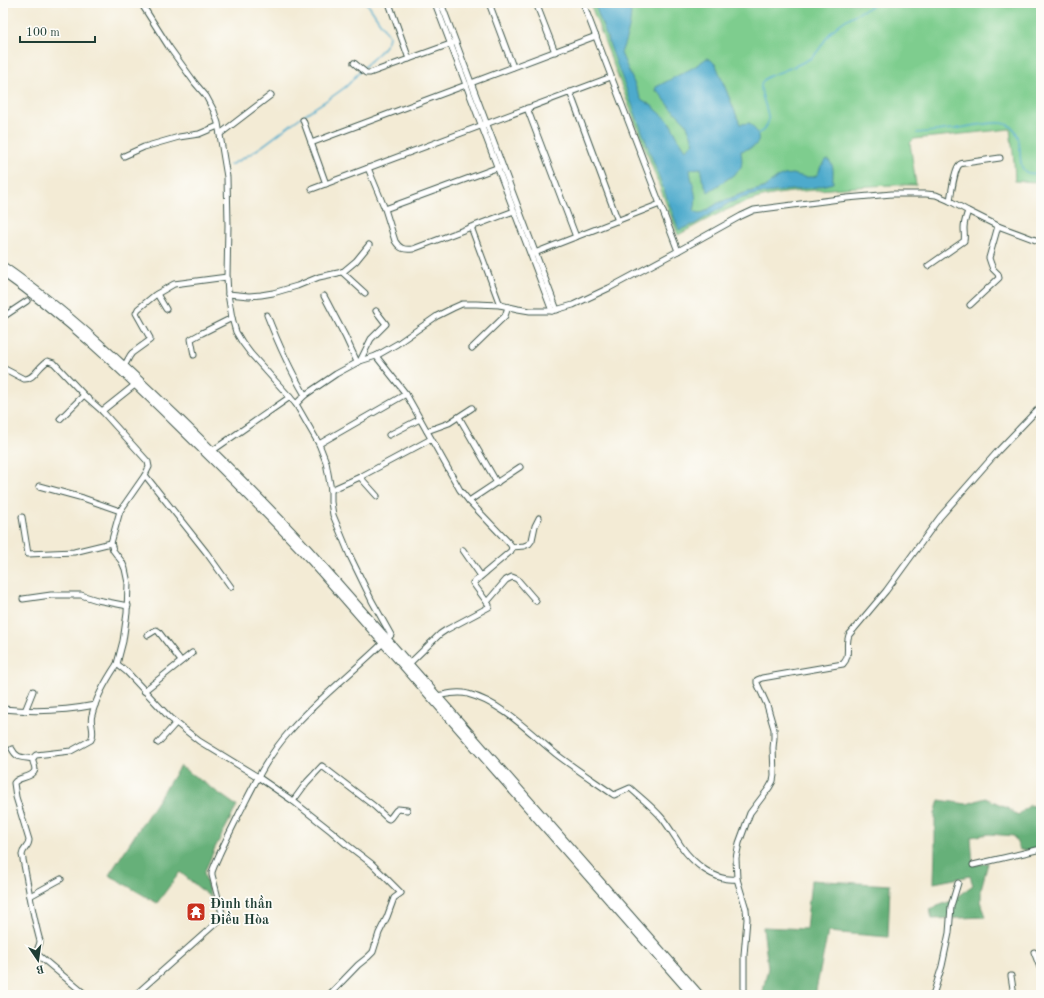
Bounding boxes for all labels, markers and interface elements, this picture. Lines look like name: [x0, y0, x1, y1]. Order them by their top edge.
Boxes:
scale bar: [20, 18, 95, 44]
text: 100 m: [26, 27, 60, 39]
place label: Đình thần Điều Hòa: [210, 895, 273, 927]
temple icon: Đình thần Điều Hòa: [185, 901, 207, 923]
north arrow: [18, 940, 58, 980]
text: B: [35, 962, 45, 975]

